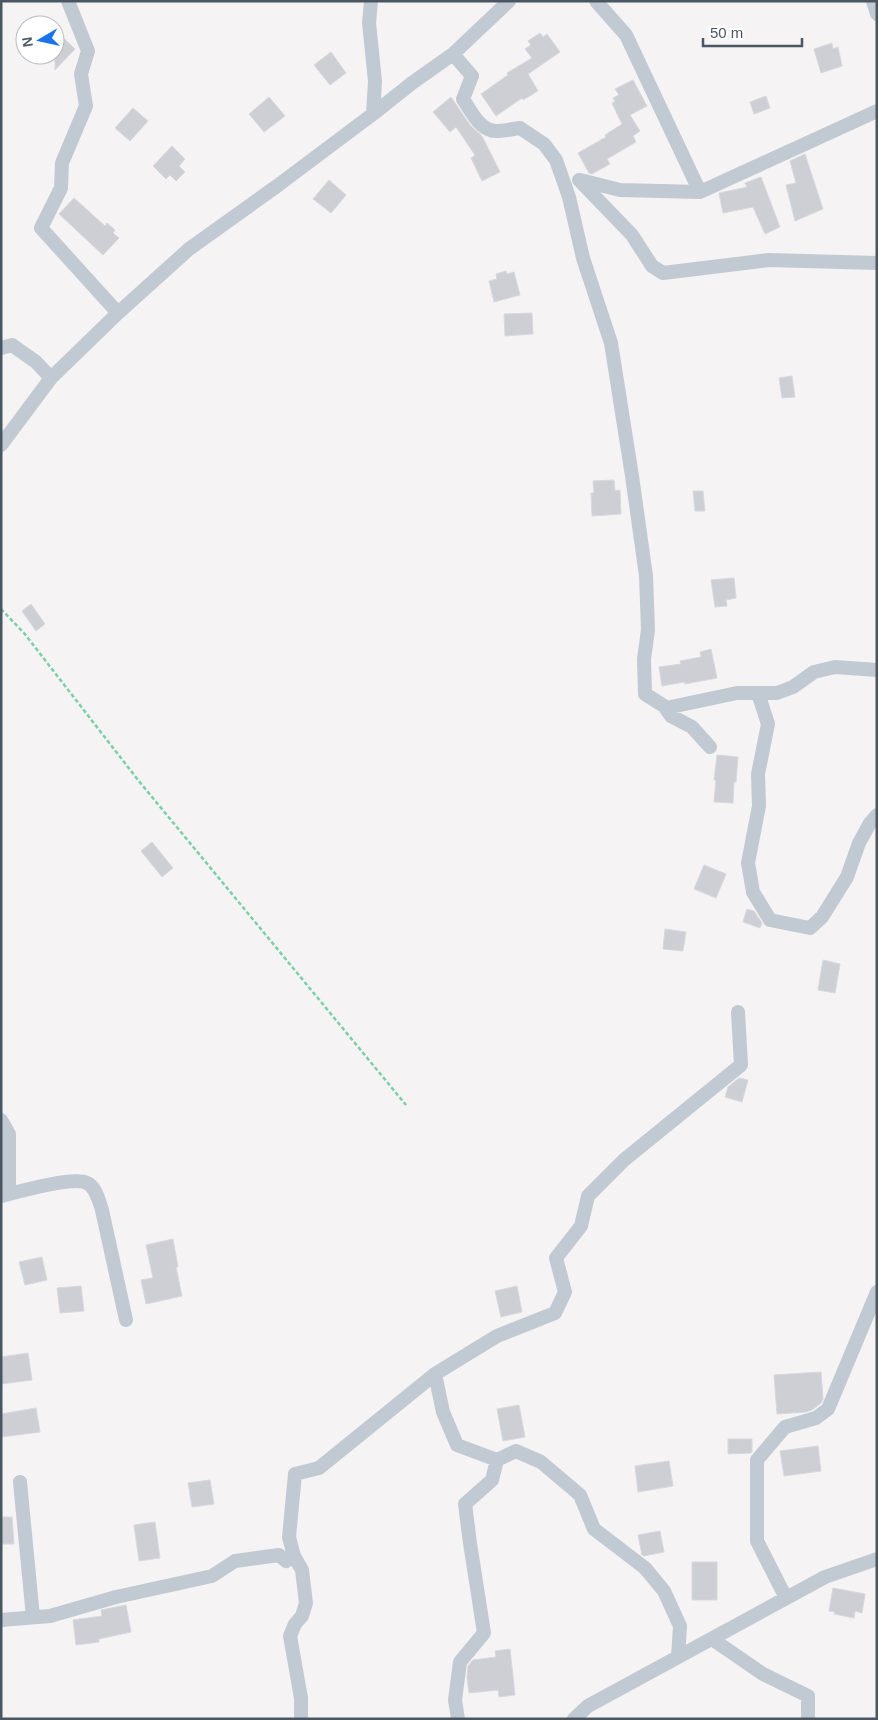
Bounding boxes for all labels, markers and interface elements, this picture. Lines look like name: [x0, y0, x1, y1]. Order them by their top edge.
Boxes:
north arrow: [15, 15, 65, 65]
scale bar: [703, 15, 802, 47]
text: 50 m: [710, 24, 743, 41]
text: N: [18, 36, 36, 48]

